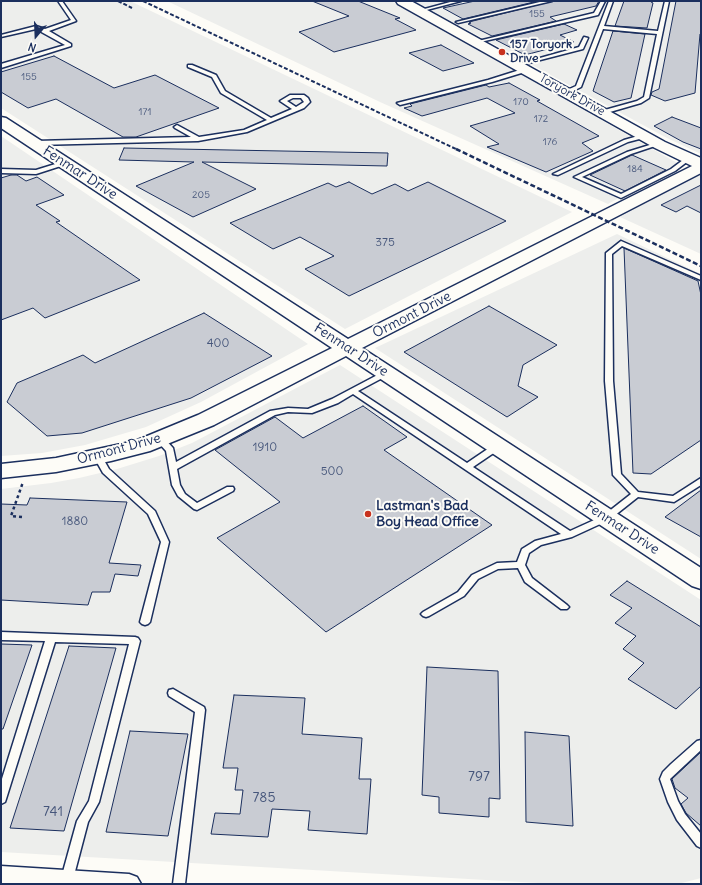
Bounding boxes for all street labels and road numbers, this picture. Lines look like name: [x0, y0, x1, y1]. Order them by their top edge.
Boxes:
street label: Toryork Drive: [537, 71, 607, 119]
street label: Fenmar Drive: [40, 143, 120, 203]
street label: Ormont Drive: [370, 288, 454, 342]
street label: Fenmar Drive: [311, 320, 391, 380]
street label: Ormont Drive: [75, 430, 163, 468]
street label: Fenmar Drive: [582, 498, 662, 558]

